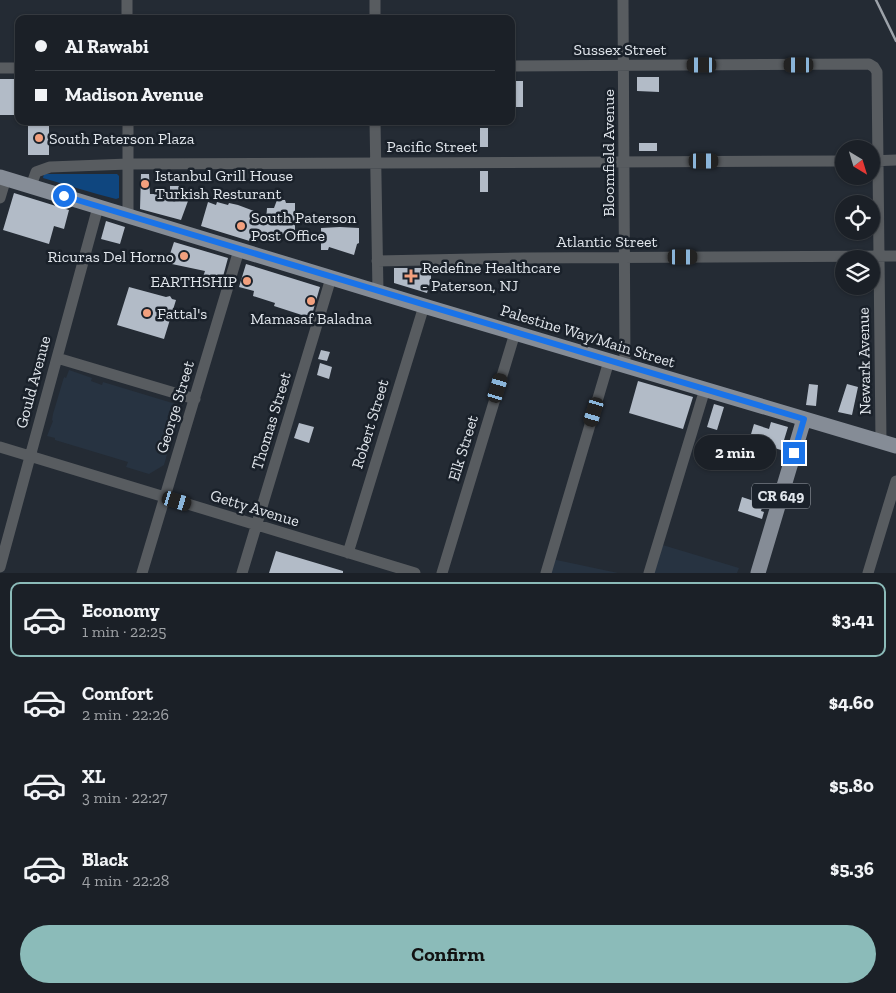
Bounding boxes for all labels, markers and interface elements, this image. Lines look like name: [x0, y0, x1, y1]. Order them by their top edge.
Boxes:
text: Al Rawabi: [65, 35, 149, 58]
street label: Sussex Street: [574, 40, 667, 59]
car: [687, 58, 717, 73]
car: [784, 58, 814, 73]
text: Madison Avenue: [65, 83, 204, 106]
street label: Bloomfield Avenue: [599, 89, 618, 217]
place label: South Paterson Plaza: [49, 129, 195, 148]
marker: South Paterson Plaza: [33, 132, 45, 144]
street label: Pacific Street: [387, 137, 478, 156]
north arrow: [835, 140, 880, 185]
map controls: [835, 140, 880, 295]
car: [689, 154, 719, 169]
place label: Istanbul Grill House Turkish Resturant: [155, 166, 293, 203]
marker: Istanbul Grill House Turkish Resturant: [139, 178, 151, 190]
route start: [53, 185, 75, 207]
button: locate: [835, 195, 880, 240]
place label: South Paterson Post Office: [251, 208, 357, 245]
marker: South Paterson Post Office: [235, 220, 247, 232]
street label: Atlantic Street: [557, 232, 657, 251]
place label: Ricuras Del Horno: [47, 247, 174, 266]
marker: Ricuras Del Horno: [178, 250, 190, 262]
car: [668, 250, 698, 265]
button: layers: [835, 250, 880, 295]
place label: Redefine Healthcare - Paterson, NJ: [422, 258, 560, 295]
marker: Redefine Healthcare - Paterson, NJ: [404, 269, 418, 283]
place label: EARTHSHIP: [151, 272, 237, 291]
marker: EARTHSHIP: [241, 275, 253, 287]
marker: Mamasaf Baladna: [305, 295, 317, 307]
street label: Palestine Way/Main Street: [498, 300, 678, 372]
place label: Fattal's: [157, 304, 207, 323]
marker: Fattal's: [141, 307, 153, 319]
street label: Newark Avenue: [854, 307, 874, 415]
place label: Mamasaf Baladna: [250, 309, 372, 328]
street label: Gould Avenue: [12, 334, 54, 430]
street label: George Street: [152, 358, 198, 455]
street label: Thomas Street: [247, 370, 295, 472]
car: [486, 371, 509, 405]
street label: Robert Street: [347, 377, 393, 471]
car: [582, 395, 605, 429]
street label: Elk Street: [444, 413, 482, 483]
callout: 2 min: [694, 436, 776, 470]
route end: [783, 442, 805, 464]
text: 2 min: [715, 443, 755, 462]
road number: CR 649: [752, 484, 810, 508]
street label: Getty Avenue: [208, 485, 302, 531]
car: [160, 489, 193, 513]
icon: car: [22, 597, 67, 642]
text: Economy: [82, 599, 160, 622]
text: $3.41: [832, 608, 874, 631]
text: 1 min · 22:25: [82, 622, 167, 641]
icon: car: [22, 680, 67, 725]
text: Comfort: [82, 682, 153, 705]
text: $4.60: [829, 691, 874, 714]
text: 2 min · 22:26: [82, 705, 169, 724]
icon: car: [22, 763, 67, 808]
text: XL: [82, 765, 105, 788]
text: $5.80: [829, 774, 874, 797]
text: 3 min · 22:27: [82, 788, 168, 807]
icon: car: [22, 846, 67, 891]
text: Black: [82, 848, 128, 871]
text: $5.36: [830, 857, 874, 880]
text: 4 min · 22:28: [82, 871, 169, 890]
button: Confirm: [20, 925, 876, 983]

